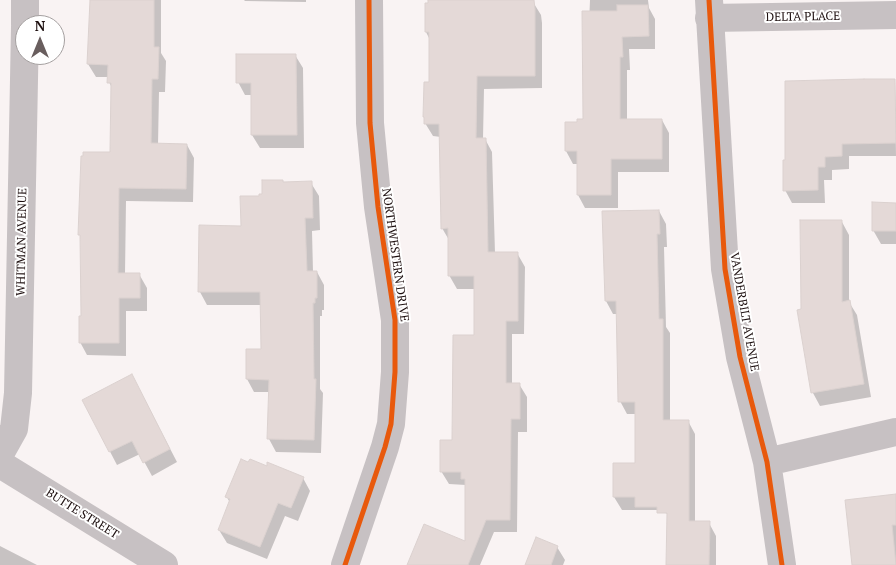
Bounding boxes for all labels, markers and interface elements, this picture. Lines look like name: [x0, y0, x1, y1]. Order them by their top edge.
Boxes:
street label: DELTA PLACE: [766, 9, 840, 25]
north arrow: [15, 15, 65, 65]
text: N: [35, 16, 45, 35]
street label: NORTHWESTERN DRIVE: [378, 187, 412, 323]
street label: WHITMAN AVENUE: [14, 188, 30, 296]
street label: VANDERBILT AVENUE: [726, 251, 762, 373]
street label: BUTTE STREET: [43, 486, 121, 542]

